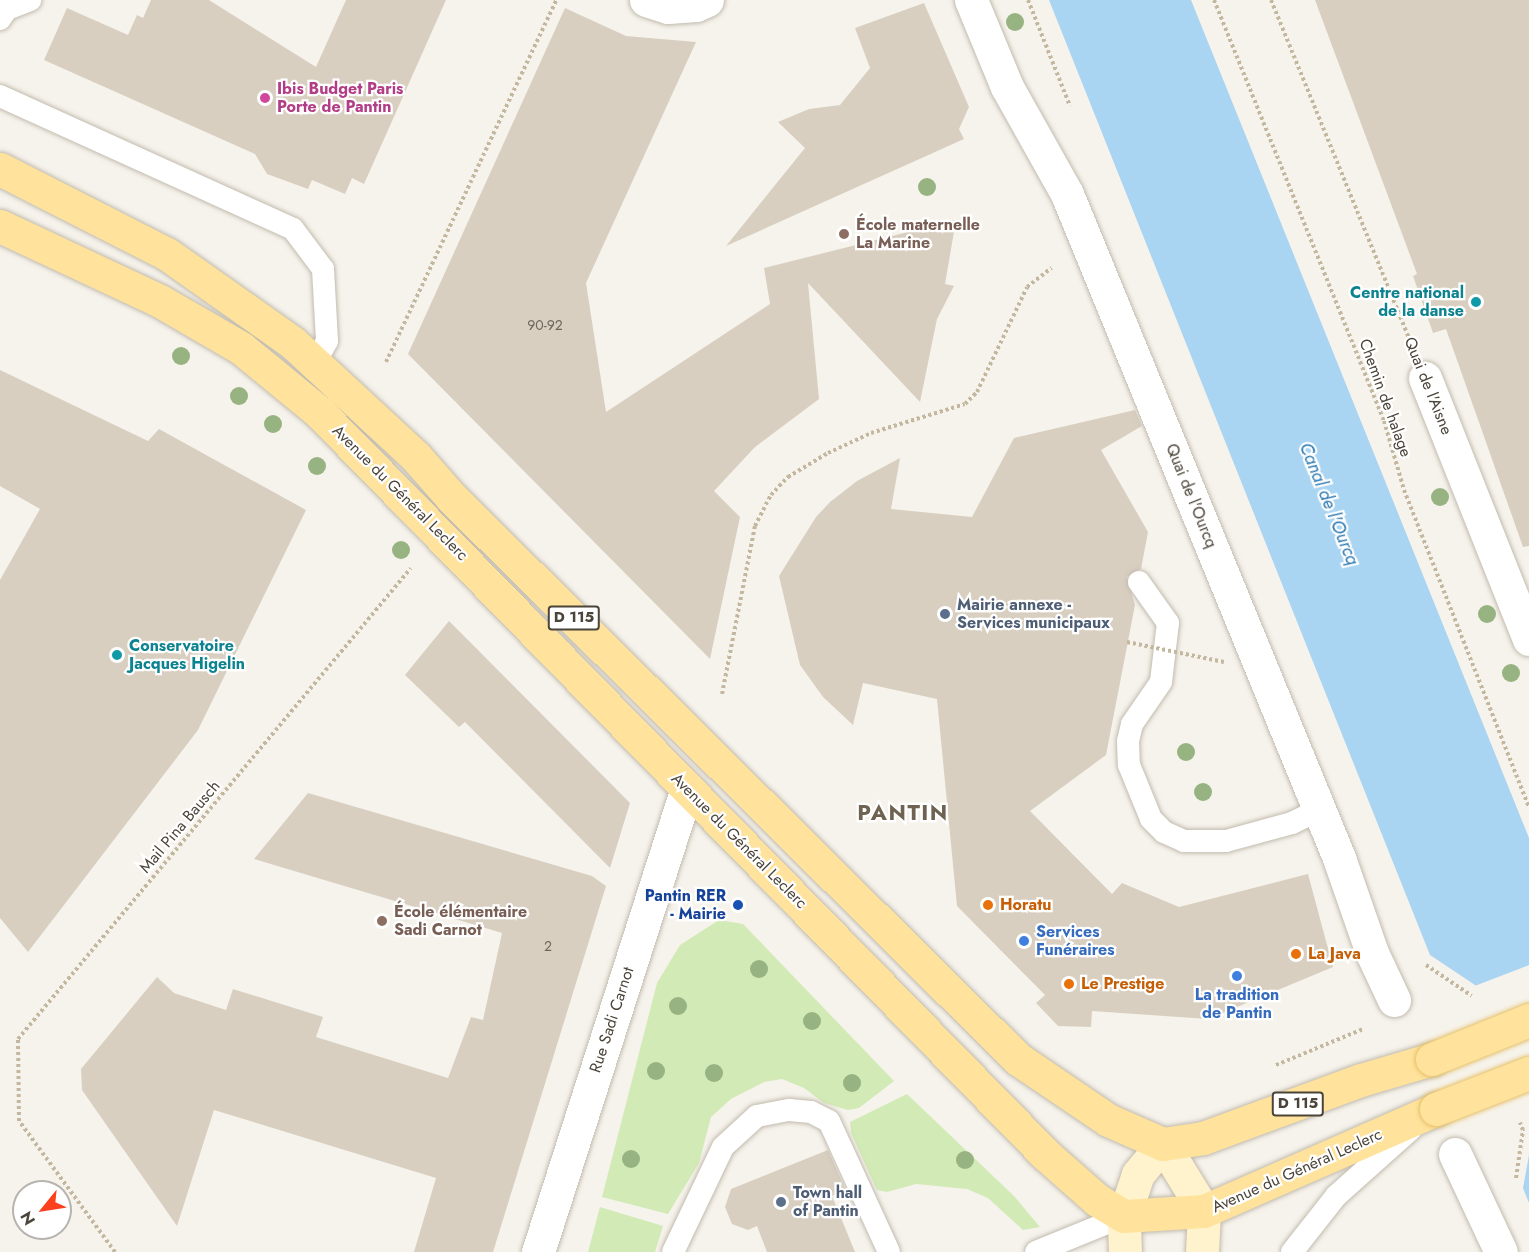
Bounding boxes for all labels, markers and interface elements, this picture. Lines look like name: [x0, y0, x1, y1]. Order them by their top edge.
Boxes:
place label: Ibis Budget Paris Porte de Pantin: [277, 79, 403, 117]
marker: Ibis Budget Paris Porte de Pantin: [258, 91, 272, 105]
place label: École maternelle La Marine: [856, 215, 980, 253]
marker: École maternelle La Marine: [837, 227, 851, 241]
place label: Centre national de la danse: [1350, 283, 1464, 321]
marker: Centre national de la danse: [1469, 295, 1483, 309]
house number: 90-92: [527, 317, 563, 333]
street label: Quai de l'Aisne: [1400, 334, 1456, 438]
street label: Chemin de halage: [1355, 336, 1415, 460]
street label: Avenue du Général Leclerc: [328, 421, 472, 565]
water label: Canal de l'Ourcq: [1295, 440, 1363, 568]
street label: Quai de l'Ourcq: [1161, 441, 1221, 551]
place label: Mairie annexe - Services municipaux: [957, 595, 1110, 633]
road number: D 115: [547, 606, 601, 630]
marker: Mairie annexe - Services municipaux: [938, 607, 952, 621]
place label: Conservatoire Jacques Higelin: [129, 636, 245, 674]
marker: Conservatoire Jacques Higelin: [110, 648, 124, 662]
street label: Avenue du Général Leclerc: [667, 769, 811, 913]
street label: Mail Pina Bausch: [136, 777, 224, 877]
district label: PANTIN: [857, 800, 949, 826]
place label: Pantin RER - Mairie: [645, 886, 726, 924]
place label: Horatu: [1000, 895, 1052, 915]
marker: Pantin RER - Mairie: [731, 898, 745, 912]
marker: Horatu: [981, 898, 995, 912]
place label: École élémentaire Sadi Carnot: [394, 902, 527, 940]
marker: École élémentaire Sadi Carnot: [375, 914, 389, 928]
place label: Services Funéraires: [1036, 922, 1115, 960]
marker: Services Funéraires: [1017, 934, 1031, 948]
house number: 2: [544, 938, 552, 954]
place label: La Java: [1308, 944, 1361, 964]
marker: La Java: [1289, 947, 1303, 961]
street label: Rue Sadi Carnot: [586, 965, 638, 1075]
marker: La tradition de Pantin: [1230, 969, 1244, 983]
place label: Le Prestige: [1081, 974, 1164, 994]
marker: Le Prestige: [1062, 977, 1076, 991]
place label: La tradition de Pantin: [1195, 985, 1279, 1023]
road number: D 115: [1271, 1092, 1325, 1116]
street label: Avenue du Général Leclerc: [1209, 1125, 1385, 1217]
north arrow: [12, 1180, 72, 1240]
place label: Town hall of Pantin: [793, 1183, 862, 1221]
marker: Town hall of Pantin: [774, 1195, 788, 1209]
text: N: [15, 1207, 41, 1230]

